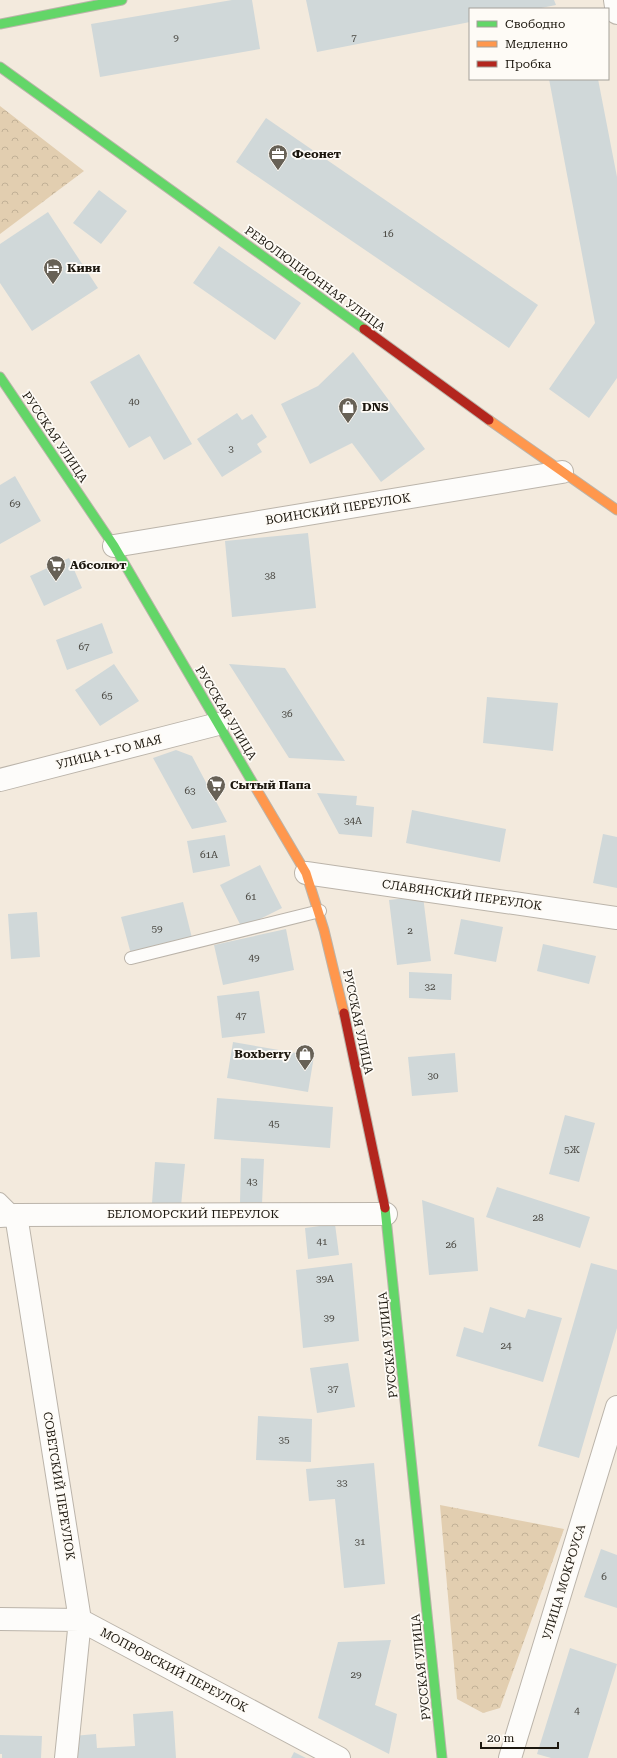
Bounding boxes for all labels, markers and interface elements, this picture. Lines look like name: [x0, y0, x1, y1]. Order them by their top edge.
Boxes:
legend: [469, 8, 609, 80]
text: Свободно: [505, 17, 565, 31]
house number: 9: [173, 32, 179, 43]
house number: 7: [351, 32, 357, 43]
text: Медленно: [505, 37, 568, 51]
text: Пробка: [505, 57, 552, 71]
office icon: Феонет: [267, 143, 289, 171]
place label: Феонет: [292, 147, 341, 161]
street label: РЕВОЛЮЦИОННАЯ УЛИЦА: [242, 223, 389, 335]
house number: 16: [382, 228, 394, 239]
hotel icon: Киви: [42, 257, 64, 285]
place label: Киви: [67, 261, 100, 275]
street label: РУССКАЯ УЛИЦА: [19, 389, 91, 486]
house number: 40: [128, 396, 140, 407]
shop icon: DNS: [337, 396, 359, 424]
place label: DNS: [362, 400, 389, 414]
house number: 3: [228, 443, 234, 454]
street label: ВОИНСКИЙ ПЕРЕУЛОК: [265, 491, 412, 527]
house number: 69: [9, 498, 21, 509]
supermarket icon: Абсолют: [45, 554, 67, 582]
place label: Абсолют: [70, 558, 127, 572]
house number: 38: [264, 570, 276, 581]
house number: 67: [78, 641, 90, 652]
street label: РУССКАЯ УЛИЦА: [192, 664, 260, 763]
house number: 65: [101, 690, 113, 701]
house number: 36: [281, 708, 293, 719]
street label: УЛИЦА 1-ГО МАЯ: [55, 732, 163, 772]
supermarket icon: Сытый Папа: [205, 774, 227, 802]
place label: Сытый Папа: [230, 778, 311, 792]
house number: 63: [184, 785, 196, 796]
house number: 34А: [344, 815, 362, 826]
house number: 61А: [200, 849, 218, 860]
street label: СЛАВЯНСКИЙ ПЕРЕУЛОК: [381, 877, 543, 913]
house number: 61: [245, 891, 257, 902]
house number: 59: [151, 923, 163, 934]
house number: 2: [407, 925, 413, 936]
house number: 49: [248, 952, 260, 963]
street label: РУССКАЯ УЛИЦА: [340, 968, 376, 1076]
house number: 32: [424, 981, 436, 992]
house number: 47: [235, 1010, 247, 1021]
shop icon: Boxberry: [294, 1043, 316, 1071]
place label: Boxberry: [234, 1047, 292, 1061]
house number: 30: [427, 1070, 439, 1081]
house number: 45: [268, 1118, 280, 1129]
house number: 5Ж: [564, 1144, 581, 1155]
house number: 43: [246, 1176, 258, 1187]
street label: БЕЛОМОРСКИЙ ПЕРЕУЛОК: [107, 1207, 279, 1221]
house number: 28: [532, 1212, 544, 1223]
house number: 41: [316, 1236, 328, 1247]
house number: 26: [445, 1239, 457, 1250]
house number: 39А: [316, 1273, 334, 1284]
street label: РУССКАЯ УЛИЦА: [375, 1291, 401, 1399]
house number: 39: [323, 1312, 335, 1323]
house number: 24: [500, 1340, 512, 1351]
house number: 37: [327, 1383, 339, 1394]
street label: СОВЕТСКИЙ ПЕРЕУЛОК: [40, 1411, 78, 1562]
house number: 35: [278, 1434, 290, 1445]
house number: 33: [336, 1477, 348, 1488]
street label: УЛИЦА МОКРОУСА: [540, 1522, 588, 1641]
house number: 31: [354, 1536, 366, 1547]
house number: 6: [601, 1571, 607, 1582]
street label: РУССКАЯ УЛИЦА: [408, 1613, 434, 1721]
street label: МОПРОВСКИЙ ПЕРЕУЛОК: [98, 1625, 250, 1715]
house number: 29: [350, 1669, 362, 1680]
house number: 4: [574, 1705, 580, 1716]
scale bar: [481, 1724, 558, 1750]
text: 20 m: [487, 1731, 514, 1745]

